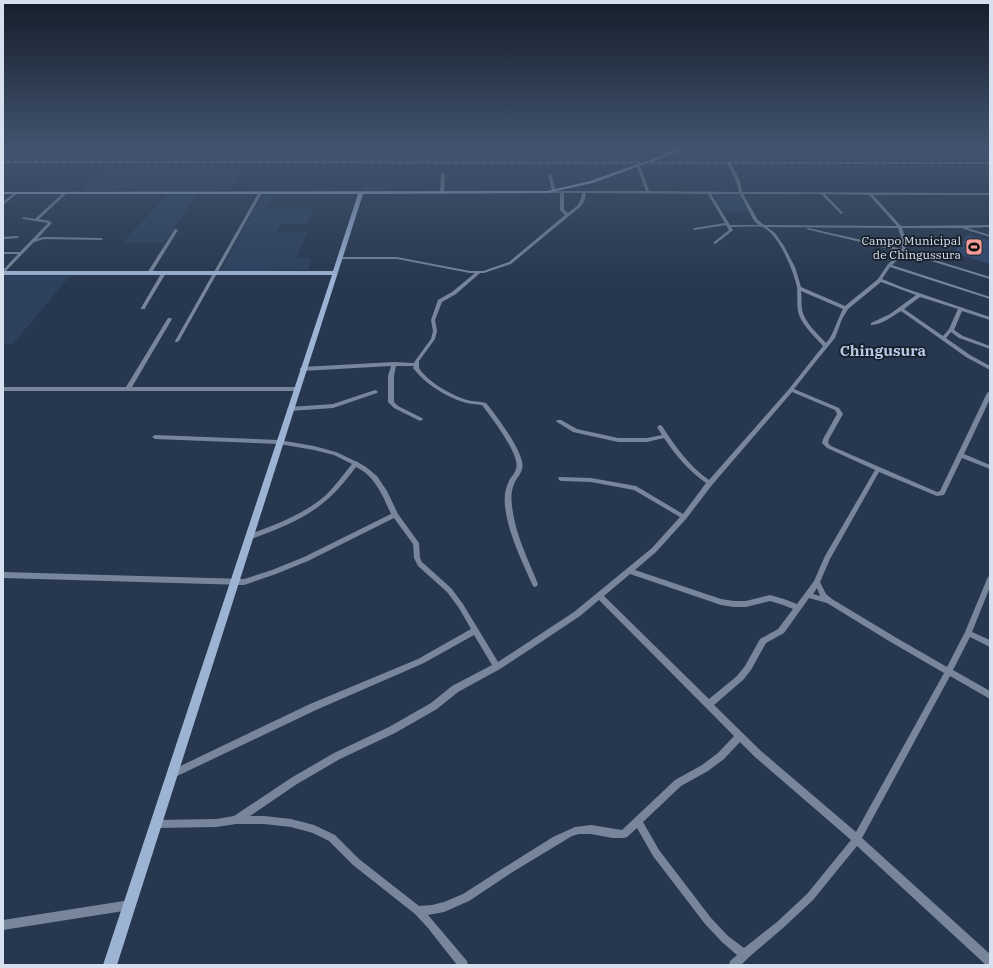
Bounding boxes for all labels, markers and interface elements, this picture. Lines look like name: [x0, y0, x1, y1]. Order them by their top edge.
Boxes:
place label: Campo Municipal de Chingussura: [861, 233, 961, 262]
sports icon: Campo Municipal de Chingussura: [964, 237, 984, 257]
district label: Chingusura: [840, 341, 927, 360]

